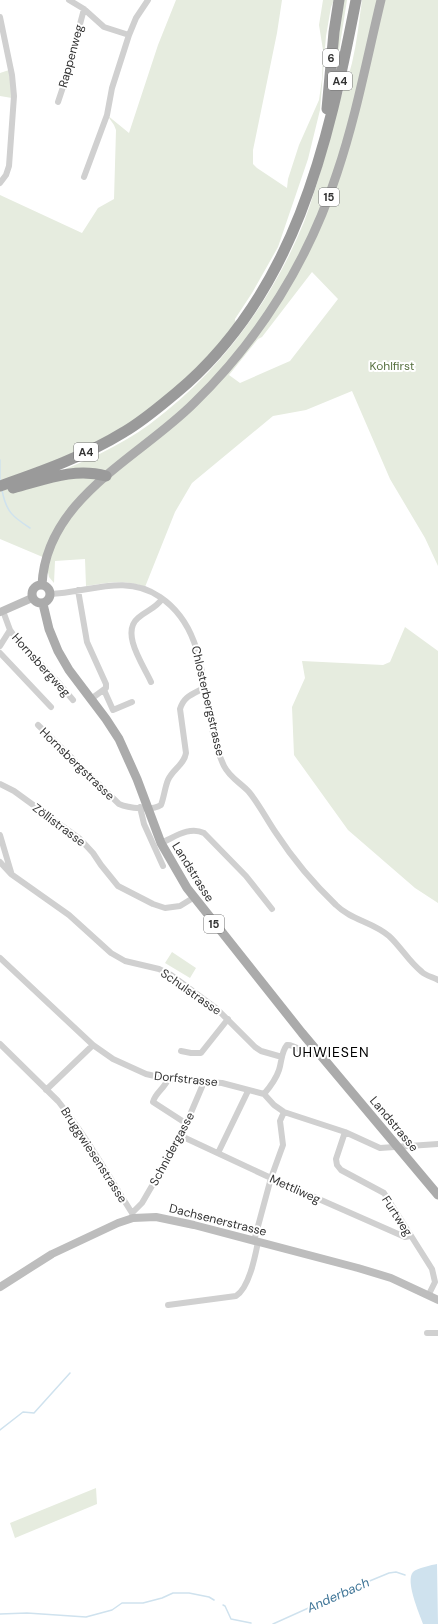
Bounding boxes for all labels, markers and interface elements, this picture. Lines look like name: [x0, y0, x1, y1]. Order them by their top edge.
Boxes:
street label: Rappenweg: [55, 22, 87, 89]
road number: 6: [323, 49, 339, 67]
road number: A4: [328, 72, 352, 90]
road number: 15: [319, 188, 339, 206]
park label: Kohlfirst: [370, 358, 415, 374]
road number: A4: [74, 443, 98, 461]
street label: Hornsbergweg: [8, 630, 74, 700]
street label: Chlosterbergstrasse: [188, 644, 228, 758]
street label: Hornsbergstrasse: [36, 724, 118, 804]
street label: Zöllistrasse: [29, 800, 89, 850]
street label: Landstrasse: [168, 839, 218, 905]
road number: 15: [204, 915, 224, 933]
street label: Schulstrasse: [158, 965, 225, 1019]
district label: UHWIESEN: [292, 1043, 370, 1061]
street label: Dorfstrasse: [153, 1068, 219, 1090]
street label: Landstrasse: [366, 1093, 422, 1155]
street label: Bruggwiesenstrasse: [57, 1104, 131, 1206]
street label: Schnidergasse: [146, 1109, 198, 1189]
street label: Mettliweg: [267, 1171, 323, 1207]
street label: Furtweg: [378, 1193, 416, 1239]
street label: Dachsenerstrasse: [168, 1200, 269, 1240]
water label: Anderbach: [303, 1574, 372, 1617]

